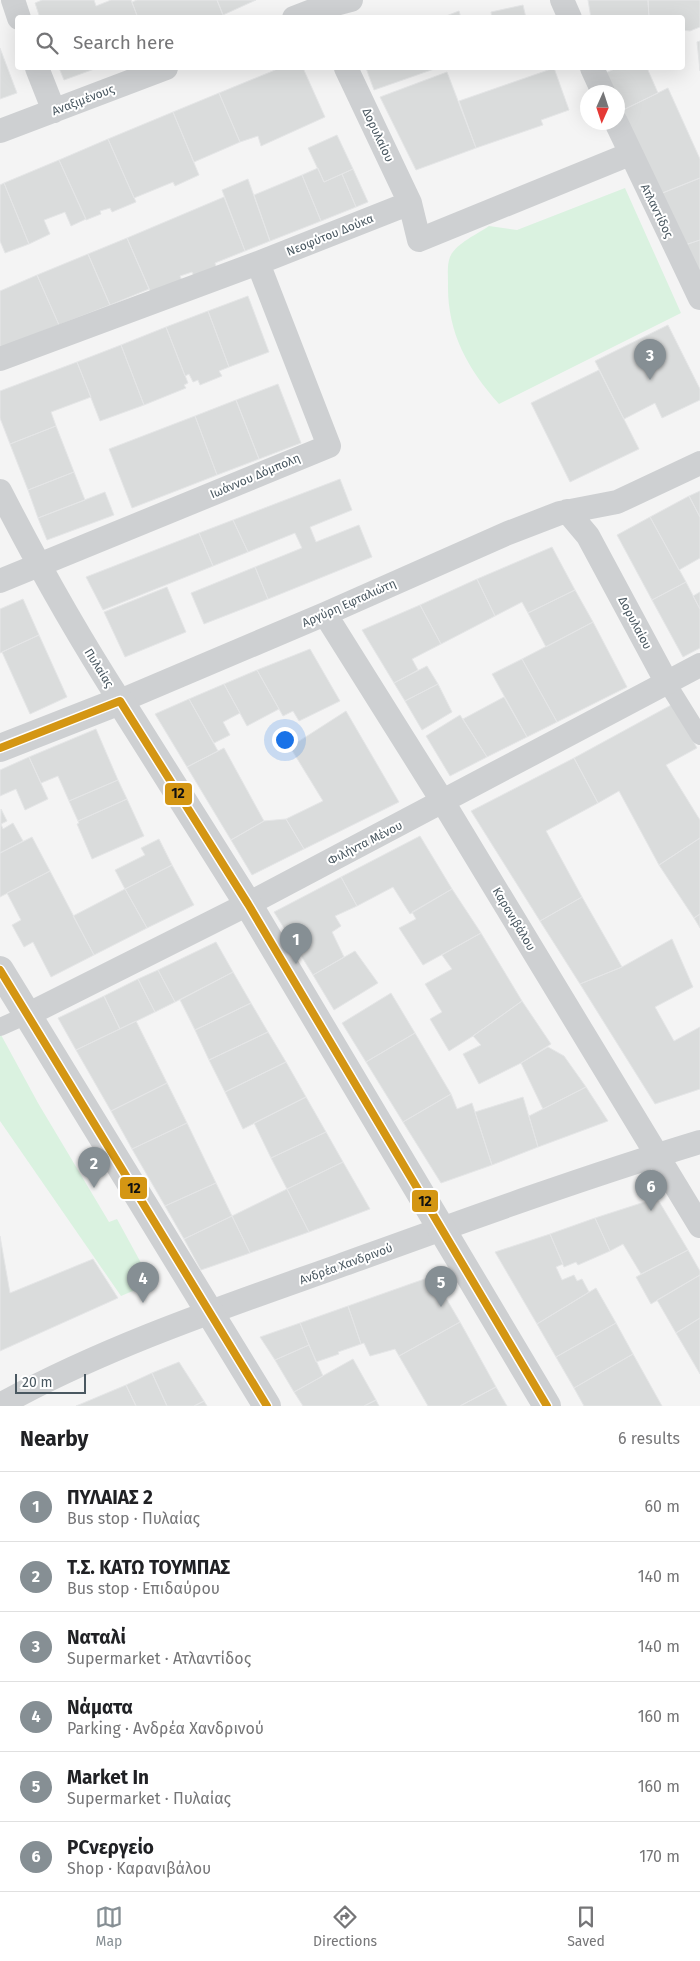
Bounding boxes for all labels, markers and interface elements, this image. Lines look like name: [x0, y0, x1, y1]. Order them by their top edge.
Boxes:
search box: [15, 15, 685, 70]
icon: search: [33, 29, 61, 57]
text: Search here: [73, 31, 174, 54]
street label: Αναξιμένους: [50, 82, 117, 118]
north arrow: [580, 85, 625, 130]
street label: Δορυλαίου: [359, 106, 397, 164]
street label: Ατλαντίδος: [638, 182, 676, 241]
street label: Νεοφύτου Δούκα: [284, 211, 376, 259]
pin: 3: [634, 339, 666, 380]
street label: Ιωάννου Δόμπολη: [208, 451, 302, 501]
street label: Αργύρη Εφταλιώτη: [300, 576, 398, 630]
street label: Δορυλαίου: [615, 594, 655, 652]
street label: Πυλαίας: [82, 646, 117, 691]
your location: [272, 727, 298, 753]
line badge: 12: [164, 782, 193, 806]
text: 12: [171, 785, 185, 802]
street label: Φιλήντα Μένου: [325, 818, 405, 868]
street label: Καρανιβάλου: [490, 885, 538, 953]
pin: 1: [280, 923, 312, 964]
pin: 2: [78, 1147, 110, 1188]
pin: 6: [635, 1170, 667, 1211]
line badge: 12: [119, 1176, 148, 1200]
text: 12: [127, 1180, 141, 1197]
line badge: 12: [411, 1189, 439, 1213]
text: 12: [418, 1193, 432, 1210]
street label: Ανδρέα Χανδρινού: [297, 1241, 395, 1287]
pin: 4: [127, 1262, 159, 1303]
pin: 5: [425, 1266, 457, 1307]
scale bar: [15, 1371, 86, 1394]
text: 20 m: [22, 1374, 52, 1391]
text: Nearby: [20, 1426, 88, 1452]
text: 6 results: [618, 1429, 680, 1448]
text: ΠΥΛΑΙΑΣ 2: [67, 1486, 153, 1509]
text: 1: [32, 1497, 40, 1516]
text: 60 m: [645, 1497, 680, 1516]
text: Bus stop · Πυλαίας: [67, 1509, 200, 1528]
text: Τ.Σ. ΚΑΤΩ ΤΟΥΜΠΑΣ: [67, 1556, 230, 1579]
text: 2: [32, 1567, 40, 1586]
text: 140 m: [638, 1567, 680, 1586]
text: Bus stop · Επιδαύρου: [67, 1579, 220, 1598]
text: Ναταλί: [67, 1626, 126, 1649]
text: 3: [32, 1637, 40, 1656]
text: 140 m: [638, 1637, 680, 1656]
text: Supermarket · Ατλαντίδος: [67, 1649, 251, 1668]
text: Νάματα: [67, 1696, 133, 1719]
text: 4: [31, 1707, 41, 1726]
text: 160 m: [638, 1707, 680, 1726]
text: Parking · Ανδρέα Χανδρινού: [67, 1719, 264, 1738]
text: Market In: [67, 1766, 149, 1789]
text: 5: [32, 1777, 40, 1796]
text: 160 m: [638, 1777, 680, 1796]
text: Supermarket · Πυλαίας: [67, 1789, 231, 1808]
text: PCνεργείο: [67, 1836, 154, 1859]
text: 6: [31, 1847, 41, 1866]
text: 170 m: [639, 1847, 680, 1866]
text: Shop · Καρανιβάλου: [67, 1859, 211, 1878]
tab: Map: [95, 1903, 123, 1950]
tab: Directions: [313, 1903, 377, 1950]
tab: Saved: [567, 1903, 605, 1950]

